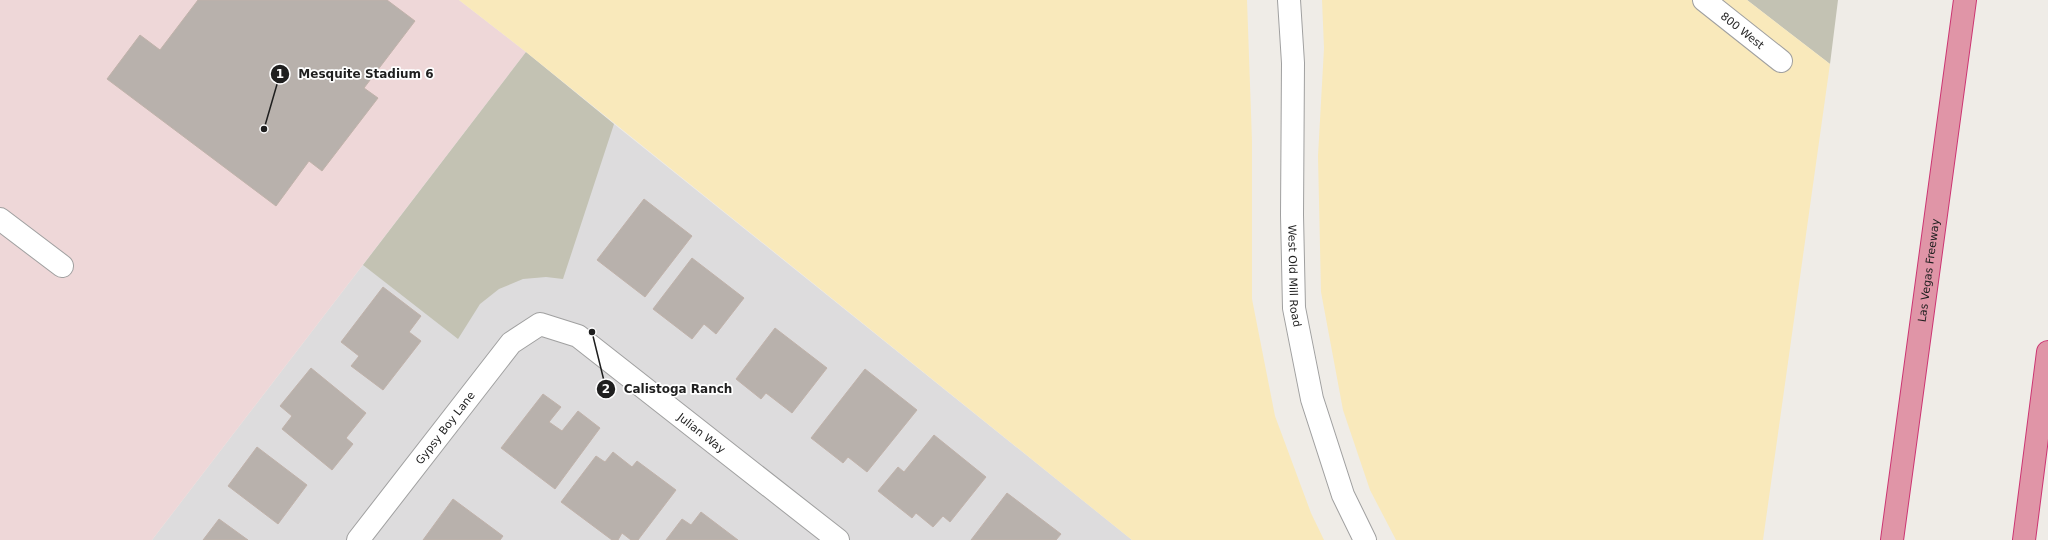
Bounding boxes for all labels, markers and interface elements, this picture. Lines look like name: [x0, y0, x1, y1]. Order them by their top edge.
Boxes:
street label: 800 West: [1718, 9, 1767, 52]
callout: Mesquite Stadium 6: [270, 62, 442, 86]
text: 1: [276, 67, 284, 81]
text: Mesquite Stadium 6: [298, 67, 434, 81]
street label: Las Vegas Freeway: [1915, 217, 1942, 323]
street label: West Old Mill Road: [1286, 224, 1304, 328]
callout: Calistoga Ranch: [596, 377, 741, 401]
text: 2: [602, 382, 610, 396]
text: Calistoga Ranch: [624, 382, 732, 396]
street label: Gypsy Boy Lane: [413, 389, 478, 467]
street label: Julian Way: [674, 410, 728, 456]

